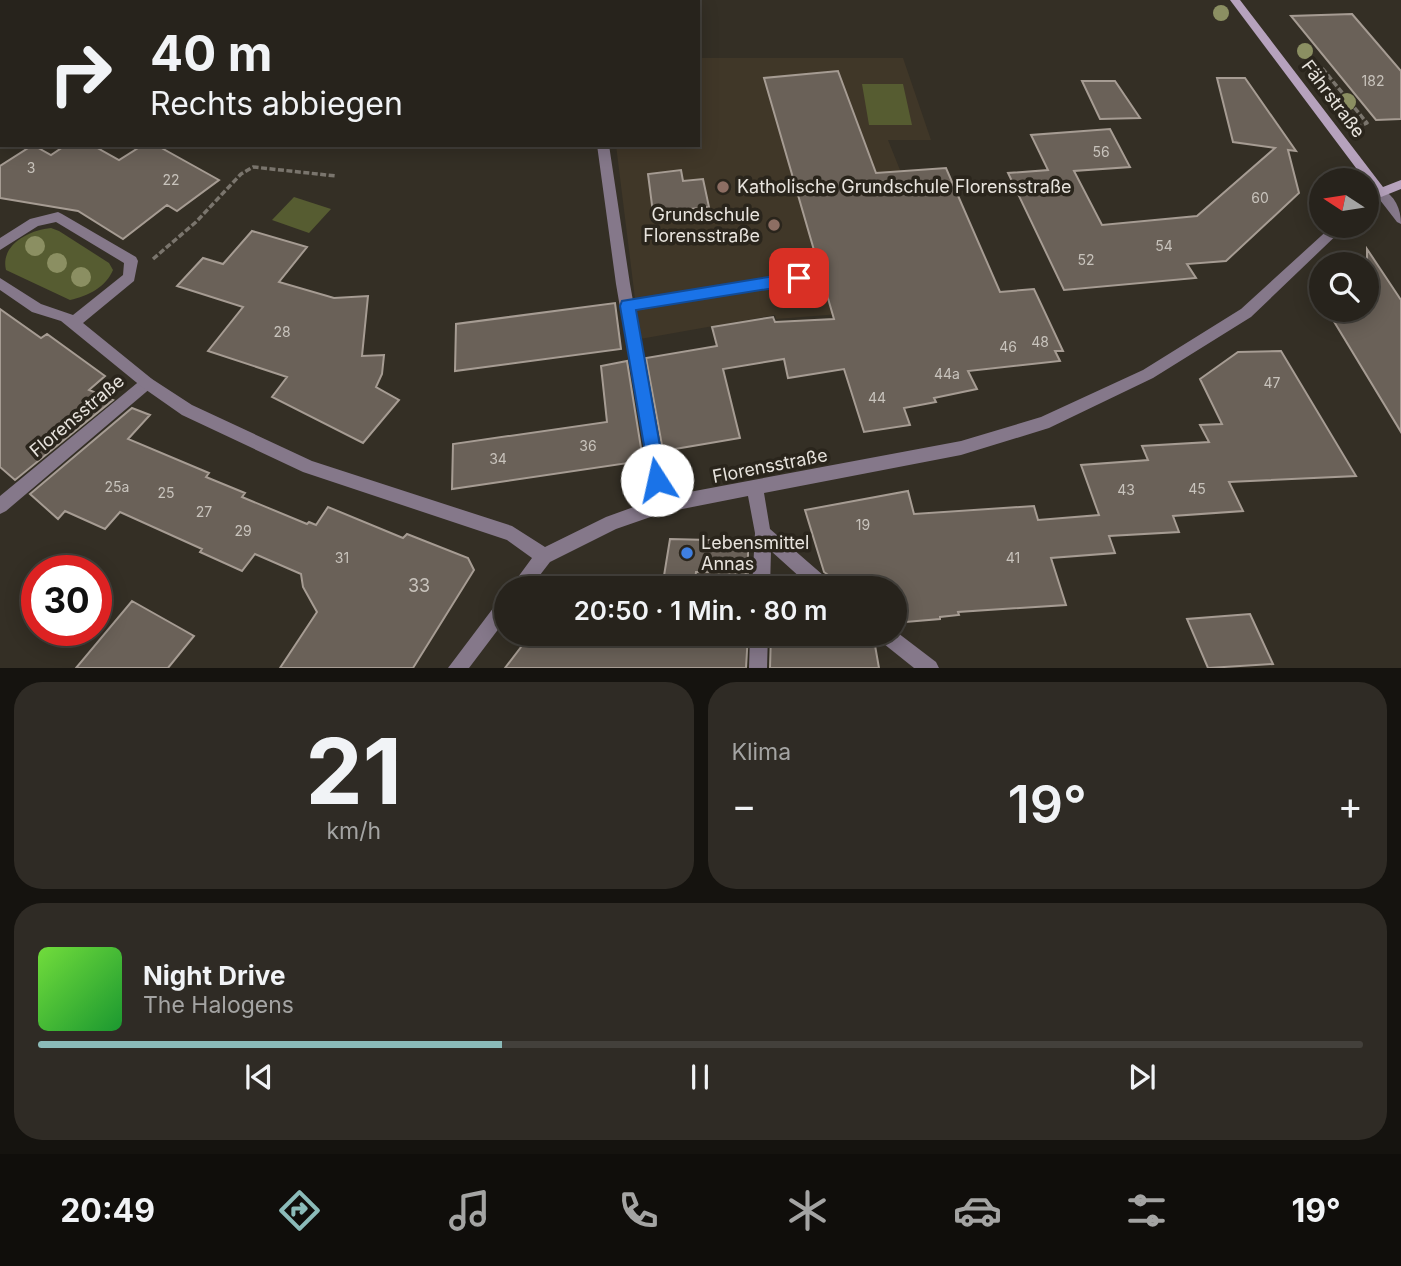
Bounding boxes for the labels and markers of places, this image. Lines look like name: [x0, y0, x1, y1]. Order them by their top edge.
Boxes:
place label: Katholische Grundschule Florensstraße: [737, 176, 1071, 197]
marker: Katholische Grundschule Florensstraße: [715, 179, 731, 195]
place label: Grundschule Florensstraße: [643, 204, 760, 246]
marker: Grundschule Florensstraße: [766, 217, 782, 233]
pin: [769, 248, 829, 308]
place label: Lebensmittel Annas: [701, 532, 809, 574]
marker: Lebensmittel Annas: [679, 545, 695, 561]

